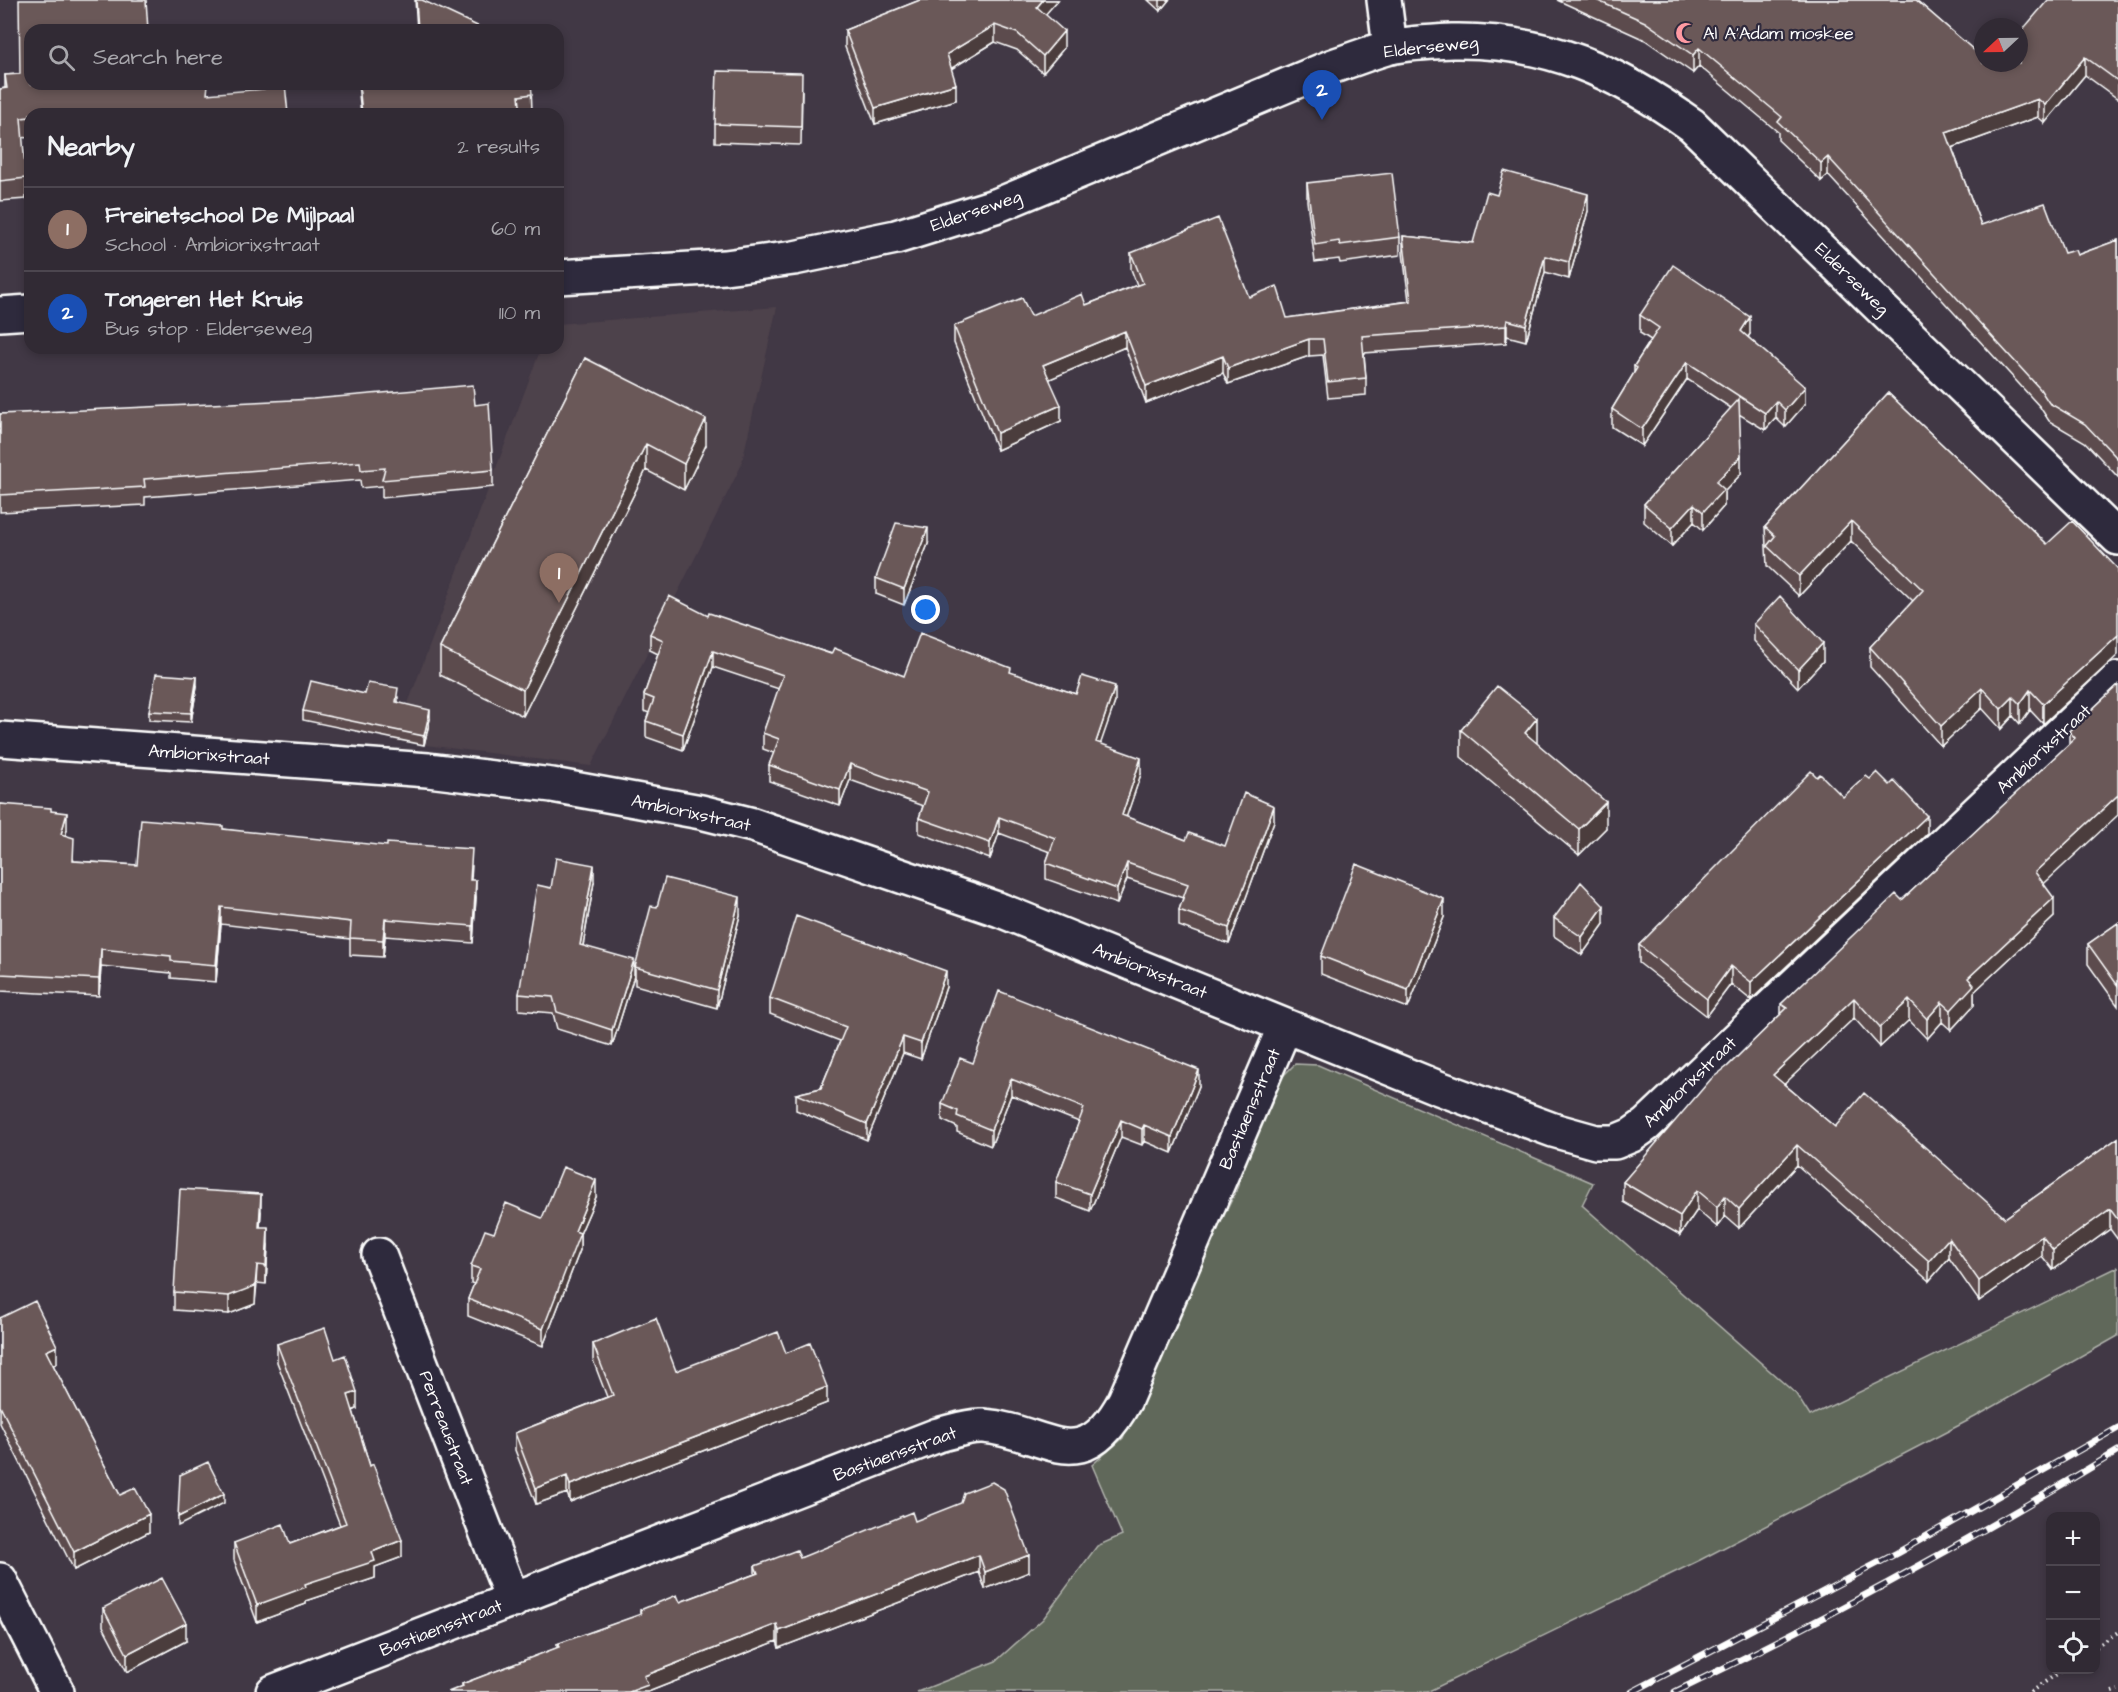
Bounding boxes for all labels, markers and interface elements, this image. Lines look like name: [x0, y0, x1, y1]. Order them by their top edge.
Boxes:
north arrow: [1974, 18, 2028, 72]
mosque icon: Al A’Adam moskee: [1674, 21, 1698, 45]
place label: Al A’Adam moskee: [1703, 21, 1854, 46]
search box: [24, 24, 564, 90]
street label: Elderseweg: [1383, 30, 1480, 65]
icon: search: [45, 41, 78, 74]
text: Search here: [93, 42, 223, 73]
pin: 2: [1302, 70, 1342, 120]
text: Nearby: [48, 129, 135, 165]
text: 2 results: [457, 133, 540, 161]
street label: Elderseweg: [927, 184, 1025, 239]
text: Freinetschool De Mijlpaal: [105, 200, 354, 231]
text: 1: [66, 215, 69, 243]
text: 60 m: [491, 215, 540, 243]
text: School · Ambiorixstraat: [105, 231, 320, 259]
street label: Elderseweg: [1809, 237, 1895, 322]
text: Tongeren Het Kruis: [105, 284, 303, 315]
text: 2: [62, 299, 73, 327]
text: 110 m: [499, 299, 540, 327]
text: Bus stop · Elderseweg: [105, 315, 312, 343]
pin: 1: [540, 554, 578, 603]
your location: [911, 595, 940, 624]
street label: Ambiorixstraat: [1991, 698, 2097, 800]
street label: Ambiorixstraat: [148, 738, 271, 772]
street label: Ambiorixstraat: [629, 788, 754, 838]
street label: Ambiorixstraat: [1089, 937, 1212, 1006]
street label: Ambiorixstraat: [1638, 1030, 1743, 1133]
street label: Bastiaensstraat: [1213, 1044, 1287, 1174]
street label: Perreaustraat: [413, 1367, 480, 1490]
street label: Bastiaensstraat: [830, 1420, 961, 1488]
map controls: [2046, 1512, 2100, 1674]
button: +: [2046, 1512, 2100, 1566]
button: −: [2046, 1566, 2100, 1620]
street label: Bastiaensstraat: [376, 1593, 507, 1663]
button: locate: [2046, 1620, 2100, 1674]

